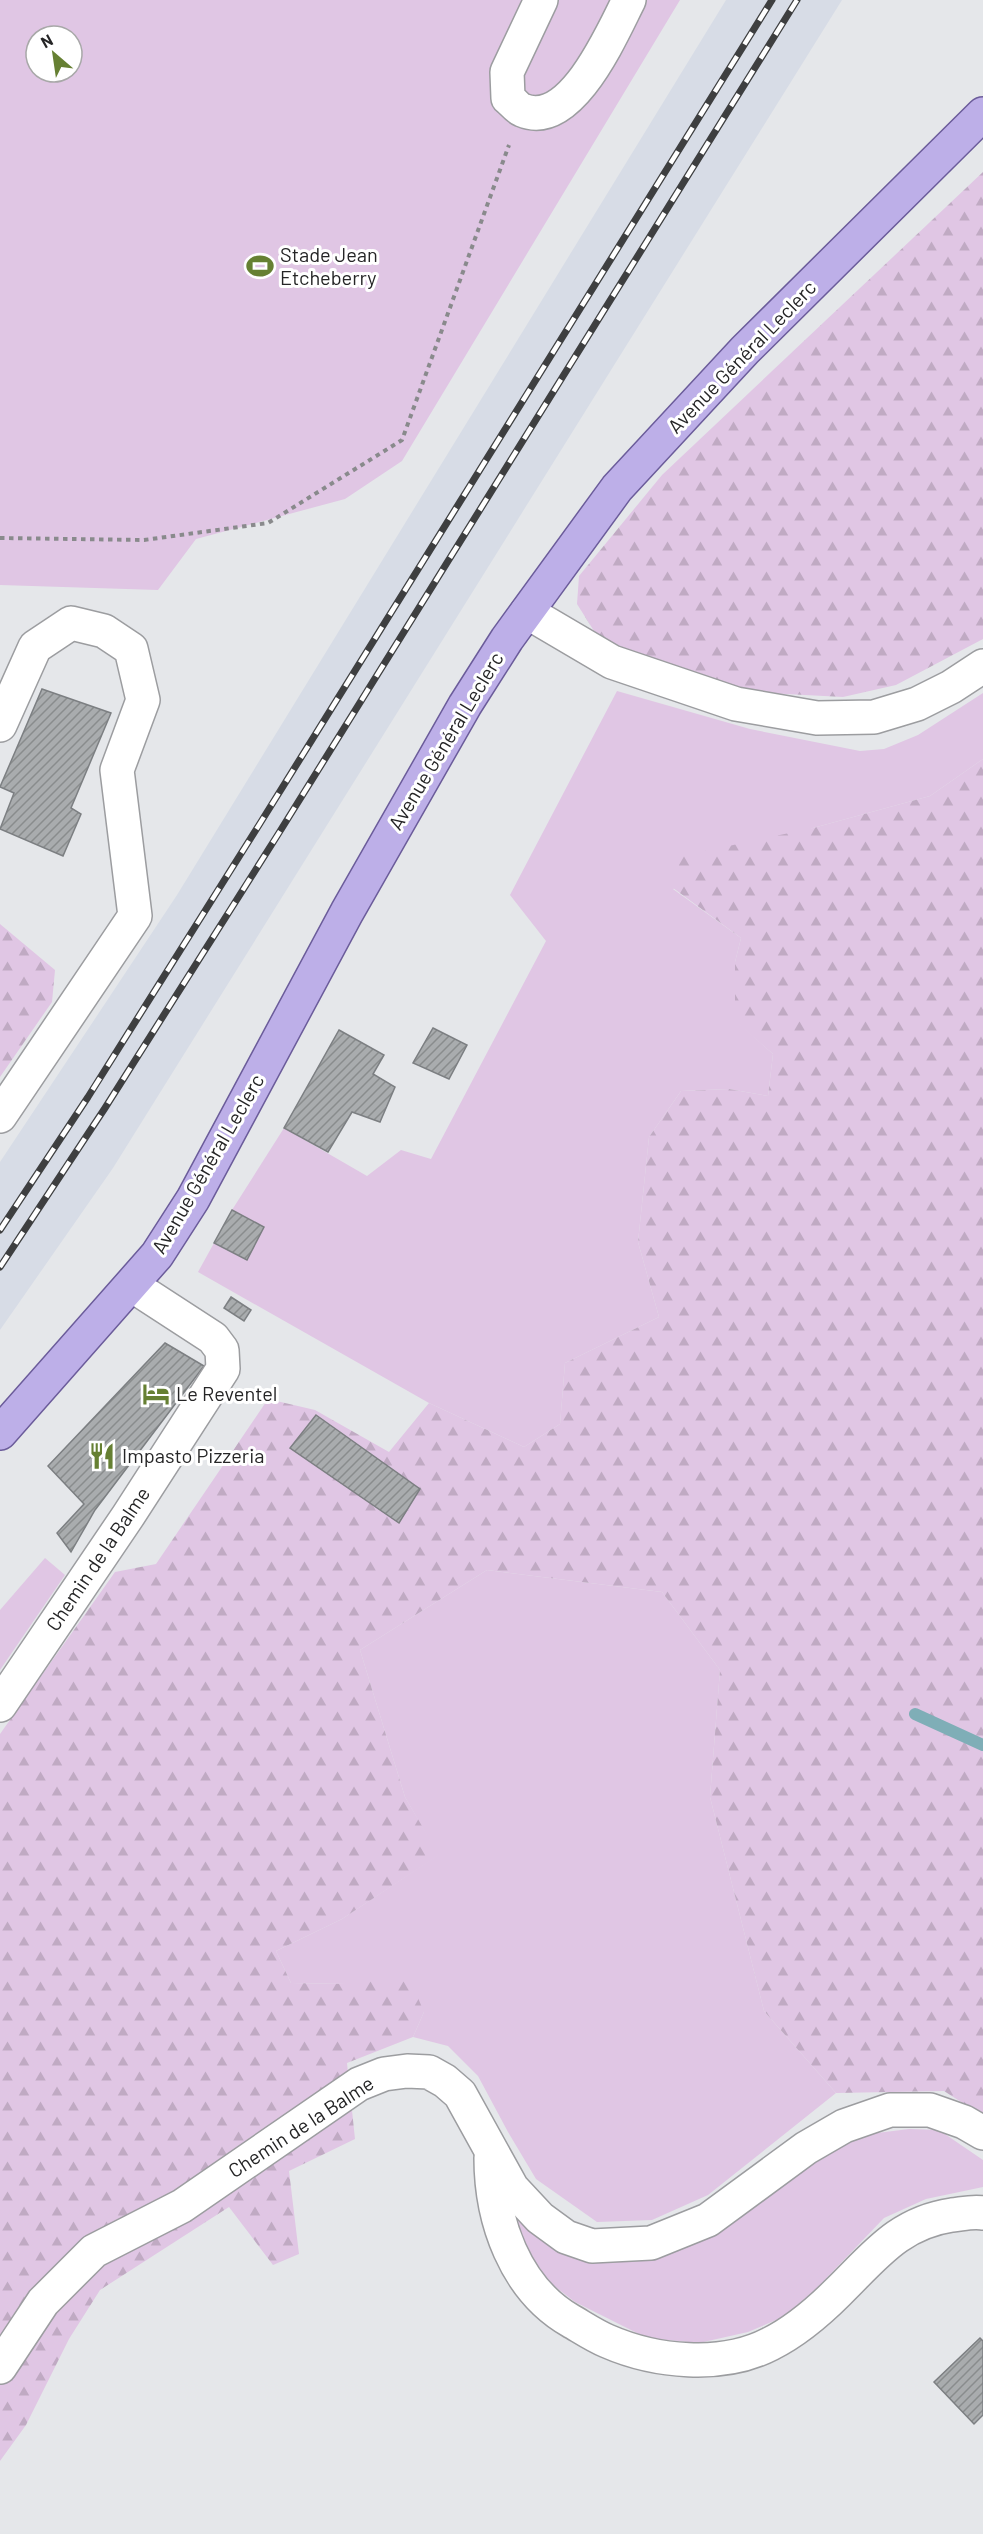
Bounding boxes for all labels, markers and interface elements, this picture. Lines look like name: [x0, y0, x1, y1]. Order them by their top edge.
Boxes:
north arrow: [24, 24, 84, 84]
text: N: [37, 30, 56, 51]
place label: Stade Jean Etcheberry: [280, 242, 378, 289]
sports icon: Stade Jean Etcheberry: [245, 251, 275, 281]
street label: Avenue Général Leclerc: [662, 275, 820, 438]
street label: Avenue Général Leclerc: [383, 647, 508, 834]
street label: Avenue Général Leclerc: [146, 1070, 268, 1257]
hotel icon: Le Reventel: [141, 1379, 171, 1409]
place label: Le Reventel: [176, 1381, 277, 1405]
restaurant icon: Impasto Pizzeria: [87, 1441, 117, 1471]
place label: Impasto Pizzeria: [122, 1443, 264, 1467]
street label: Chemin de la Balme: [40, 1482, 154, 1635]
street label: Chemin de la Balme: [223, 2070, 378, 2182]

